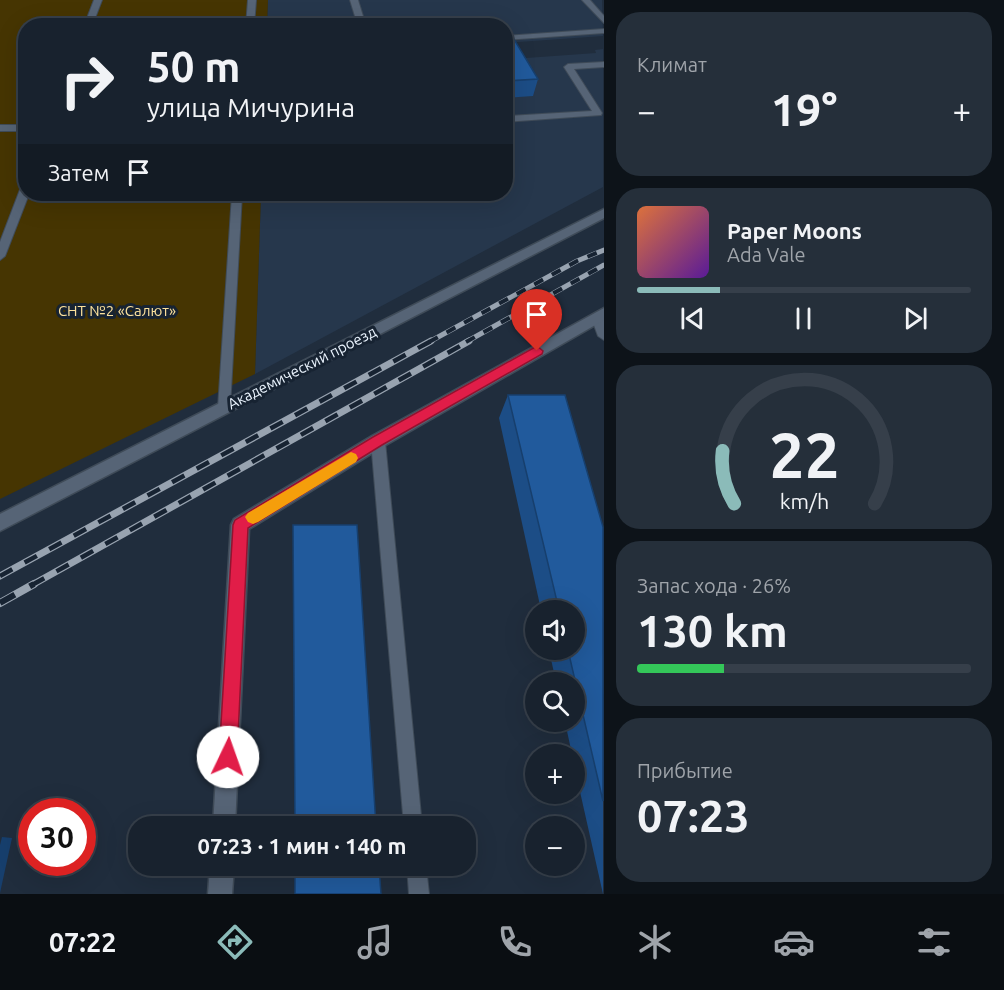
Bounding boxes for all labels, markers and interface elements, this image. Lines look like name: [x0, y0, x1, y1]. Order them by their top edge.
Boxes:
icon: right: [48, 42, 126, 120]
text: 50 m: [147, 43, 241, 90]
text: Климат: [637, 53, 707, 76]
text: 19°: [771, 84, 837, 135]
text: улица Мичурина: [147, 92, 355, 122]
text: −: [637, 92, 656, 129]
text: +: [952, 92, 971, 129]
icon: arrive: [122, 156, 155, 189]
text: Затем: [48, 160, 110, 185]
text: Paper Moons: [727, 218, 862, 243]
text: Ada Vale: [727, 243, 805, 266]
pin: [511, 289, 562, 351]
icon: arrive: [520, 298, 553, 331]
park label: СНТ №2 «Салют»: [58, 302, 176, 319]
icon: previous: [676, 302, 709, 335]
icon: pause: [787, 302, 820, 335]
icon: next: [899, 302, 932, 335]
street label: Академический проезд: [225, 323, 379, 412]
text: 22: [769, 420, 839, 490]
text: km/h: [779, 489, 829, 513]
text: Запас хода · 26%: [637, 574, 791, 597]
map controls: [525, 600, 585, 876]
button: sound: [525, 600, 585, 660]
text: 130 km: [637, 605, 788, 656]
button: search: [525, 672, 585, 732]
position arrow: [196, 725, 260, 789]
button: +: [525, 744, 585, 804]
text: Прибытие: [637, 759, 733, 782]
text: 07:23: [637, 790, 750, 841]
speed limit sign: 30: [18, 798, 96, 876]
button: −: [525, 816, 585, 876]
text: 07:23 · 1 мин · 140 m: [198, 833, 406, 858]
icon: directions: [214, 921, 256, 963]
icon: music: [354, 921, 396, 963]
icon: phone: [494, 921, 536, 963]
icon: climate: [634, 921, 676, 963]
icon: car: [773, 921, 815, 963]
icon: filters: [913, 921, 955, 963]
text: 07:22: [49, 927, 116, 957]

